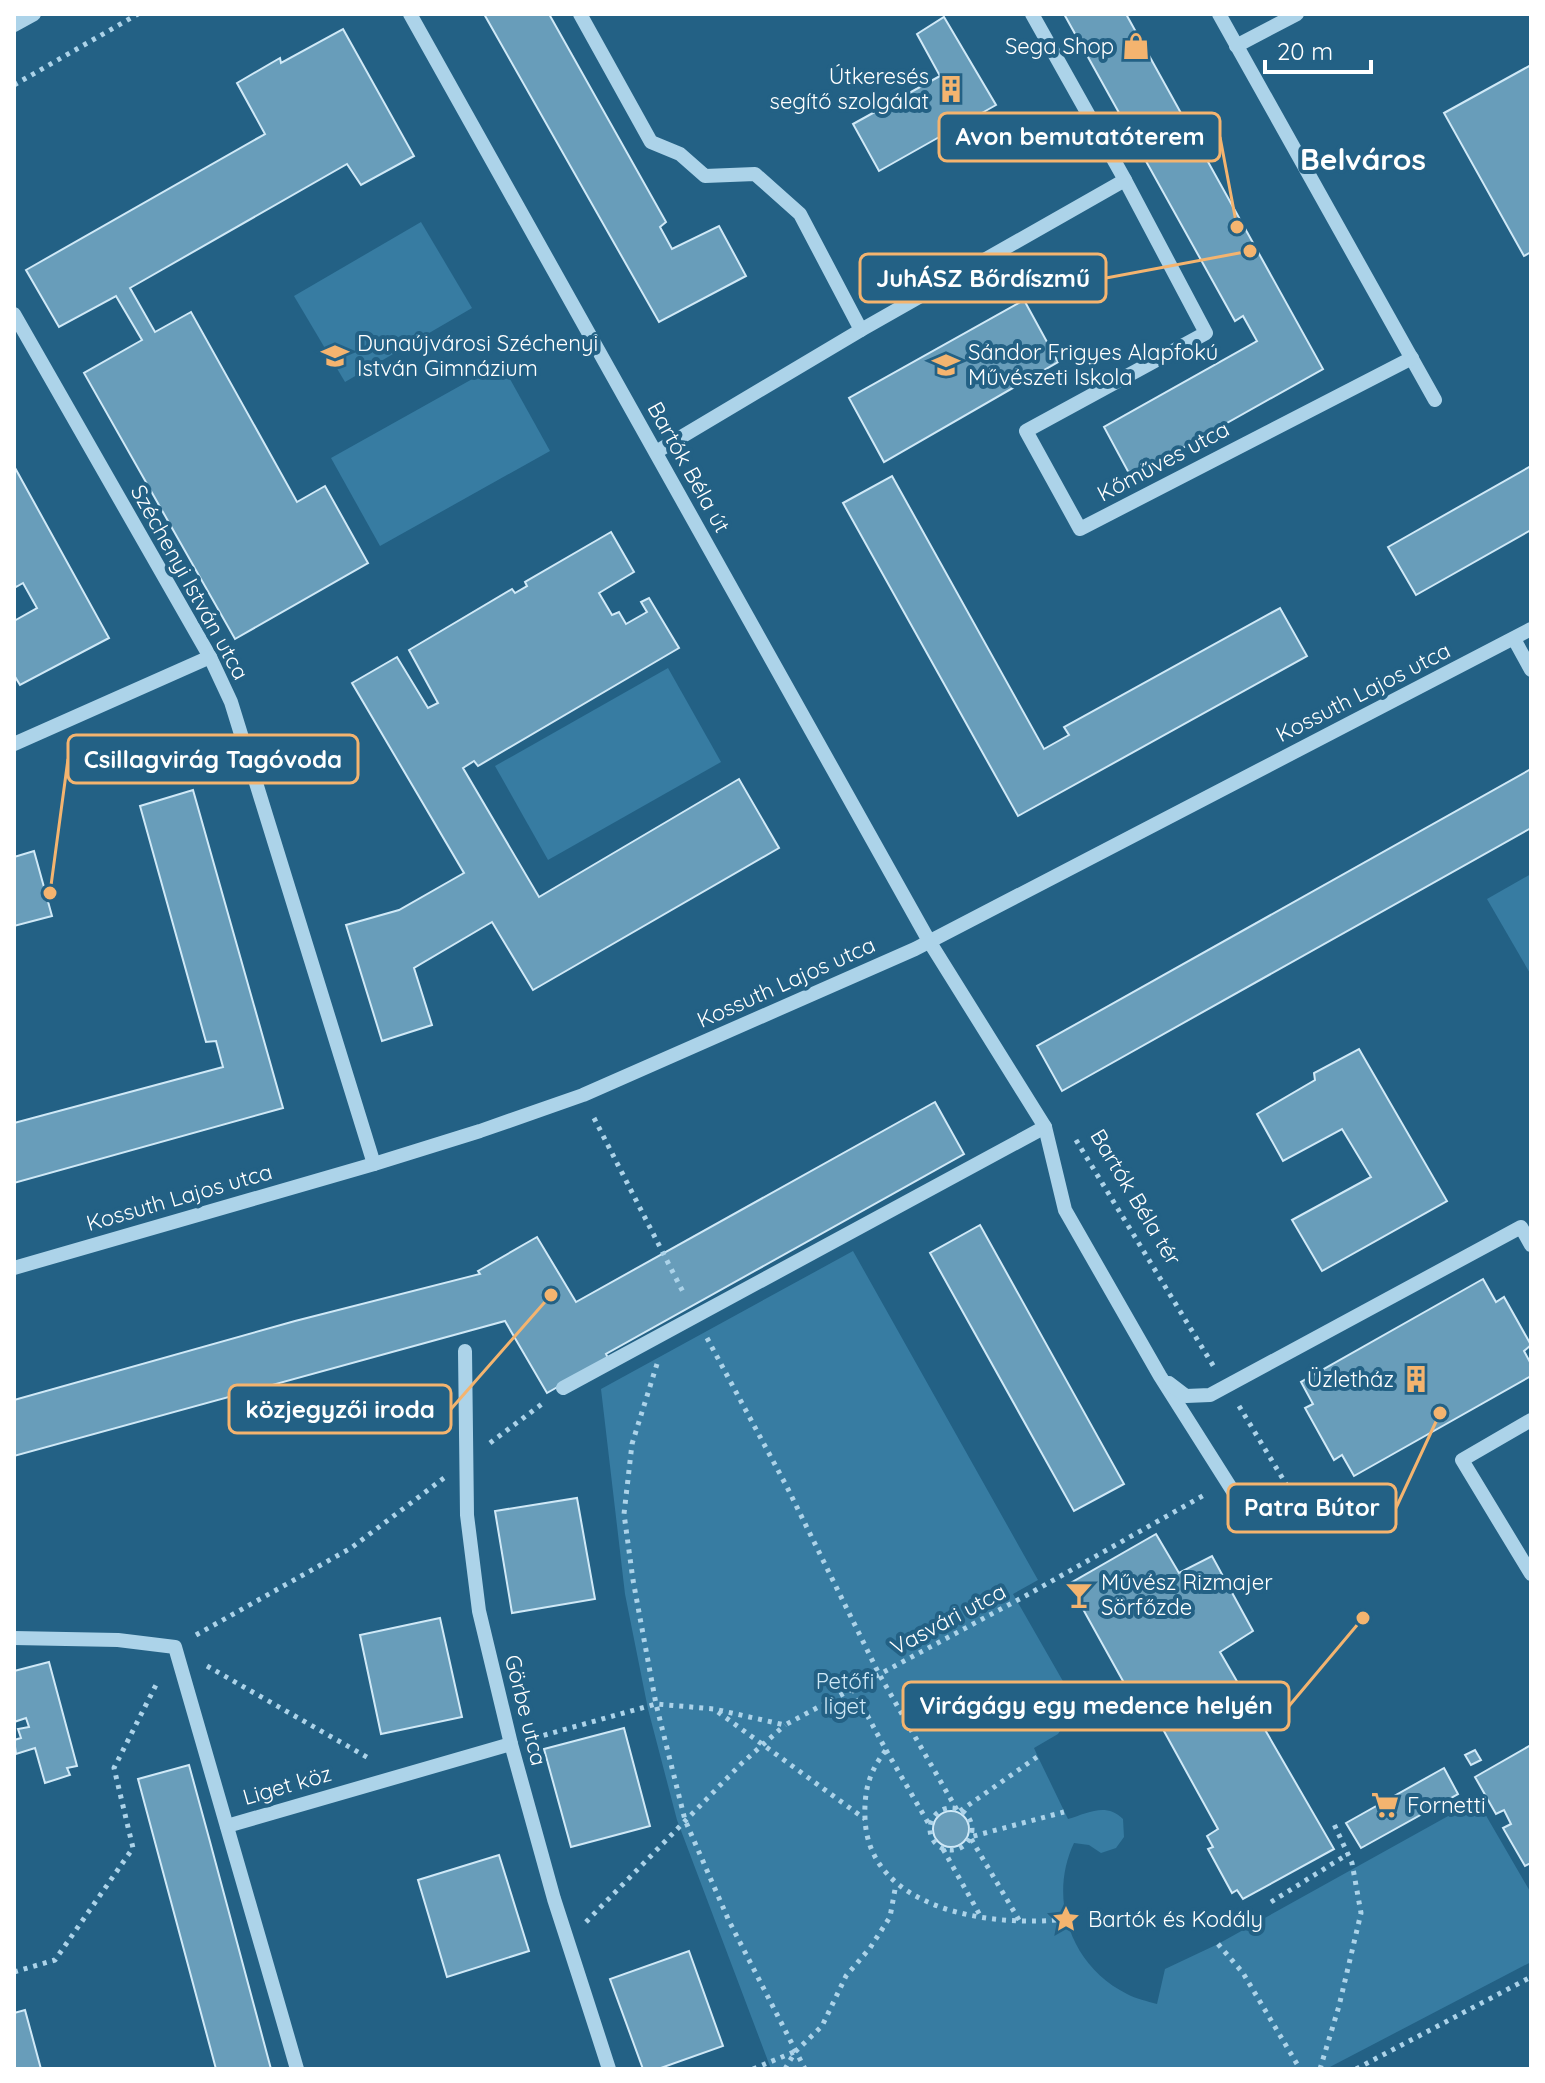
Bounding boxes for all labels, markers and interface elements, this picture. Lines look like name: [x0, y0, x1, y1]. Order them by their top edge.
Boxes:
scale bar: [1265, 24, 1371, 74]
shop icon: Sega Shop: [1121, 31, 1151, 61]
place label: Sega Shop: [1005, 32, 1114, 60]
text: 20 m: [1277, 36, 1333, 66]
place label: Útkeresés segítő szolgálat: [770, 62, 929, 115]
building icon: Útkeresés segítő szolgálat: [936, 74, 966, 104]
callout: Avon bemutatóterem: [939, 113, 1220, 161]
text: Avon bemutatóterem: [955, 121, 1205, 151]
district label: Belváros: [1300, 140, 1426, 178]
callout: JuhÁSZ Bőrdíszmű: [860, 254, 1106, 302]
text: JuhÁSZ Bőrdíszmű: [876, 263, 1090, 293]
place label: Dunaújvárosi Széchenyi István Gimnázium: [357, 329, 598, 382]
place label: Sándor Frigyes Alapfokú Művészeti Iskola: [968, 338, 1218, 391]
school or university icon: Dunaújvárosi Széchenyi István Gimnázium: [320, 341, 350, 371]
school or university icon: Sándor Frigyes Alapfokú Művészeti Iskola: [931, 350, 961, 380]
street label: Bartók Béla út: [641, 396, 737, 538]
street label: Kőműves utca: [1092, 414, 1234, 508]
street label: Széchenyi István utca: [125, 480, 255, 684]
street label: Kossuth Lajos utca: [1271, 636, 1455, 748]
callout: Csillagvirág Tagóvoda: [68, 735, 358, 783]
text: Csillagvirág Tagóvoda: [84, 744, 342, 774]
street label: Kossuth Lajos utca: [693, 930, 879, 1034]
street label: Bartók Béla tér: [1084, 1124, 1188, 1271]
street label: Kossuth Lajos utca: [83, 1157, 275, 1237]
building icon: Üzletház: [1401, 1364, 1431, 1394]
place label: Üzletház: [1307, 1365, 1394, 1393]
callout: közjegyzői iroda: [229, 1385, 451, 1433]
text: közjegyzői iroda: [245, 1394, 435, 1424]
callout: Patra Bútor: [1228, 1484, 1396, 1532]
text: Patra Bútor: [1244, 1492, 1380, 1522]
place label: Művész Rizmajer Sörfőzde: [1101, 1568, 1273, 1621]
street label: Vasvári utca: [885, 1577, 1011, 1661]
bar icon: Művész Rizmajer Sörfőzde: [1064, 1580, 1094, 1610]
street label: Görbe utca: [499, 1652, 553, 1768]
park label: Petőfi liget: [816, 1667, 874, 1720]
callout: Virágágy egy medence helyén: [903, 1682, 1289, 1730]
text: Virágágy egy medence helyén: [919, 1690, 1273, 1720]
street label: Liget köz: [239, 1759, 335, 1811]
supermarket icon: Fornetti: [1370, 1790, 1400, 1820]
place label: Fornetti: [1407, 1791, 1486, 1819]
place icon: Bartók és Kodály: [1051, 1904, 1081, 1934]
place label: Bartók és Kodály: [1088, 1905, 1263, 1933]

